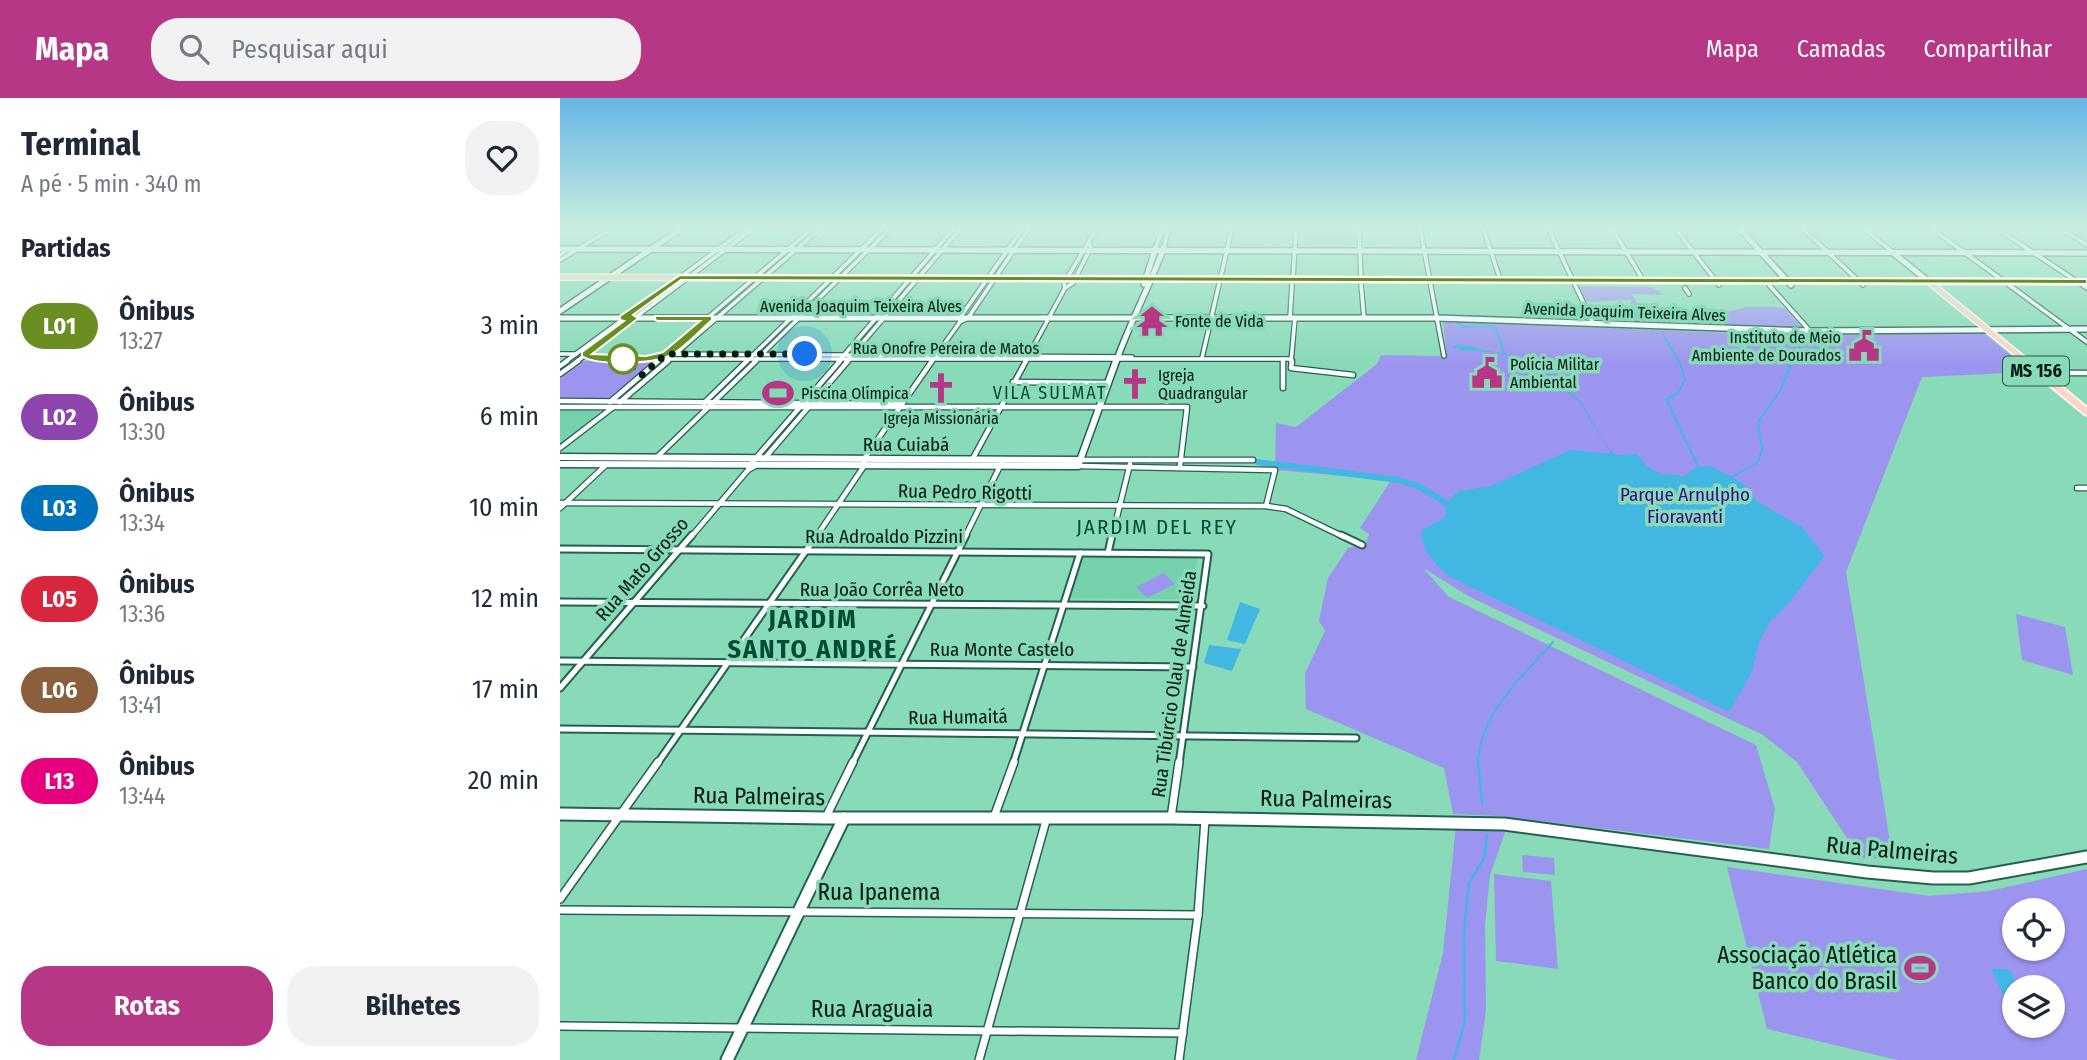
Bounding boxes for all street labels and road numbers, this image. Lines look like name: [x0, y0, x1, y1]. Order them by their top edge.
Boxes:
street label: Avenida Joaquim Teixeira Alves: [760, 297, 962, 316]
street label: Avenida Joaquim Teixeira Alves: [1524, 299, 1726, 325]
street label: Rua Onofre Pereira de Matos: [853, 339, 1039, 358]
road number: MS 156: [2003, 356, 2069, 386]
street label: Rua Cuiabá: [863, 433, 949, 456]
street label: Rua Pedro Rigotti: [898, 479, 1032, 505]
street label: Rua Mato Grosso: [591, 512, 693, 626]
street label: Rua Adroaldo Pizzini: [805, 525, 963, 548]
street label: Rua Tibúrcio Olau de Almeida: [1147, 569, 1201, 799]
street label: Rua João Corrêa Neto: [800, 578, 964, 601]
street label: Rua Monte Castelo: [930, 638, 1074, 661]
street label: Rua Humaitá: [908, 705, 1008, 729]
street label: Rua Palmeiras: [693, 781, 826, 811]
street label: Rua Palmeiras: [1260, 784, 1393, 814]
street label: Rua Palmeiras: [1825, 830, 1959, 870]
street label: Rua Ipanema: [817, 878, 941, 906]
street label: Rua Araguaia: [811, 995, 933, 1023]

